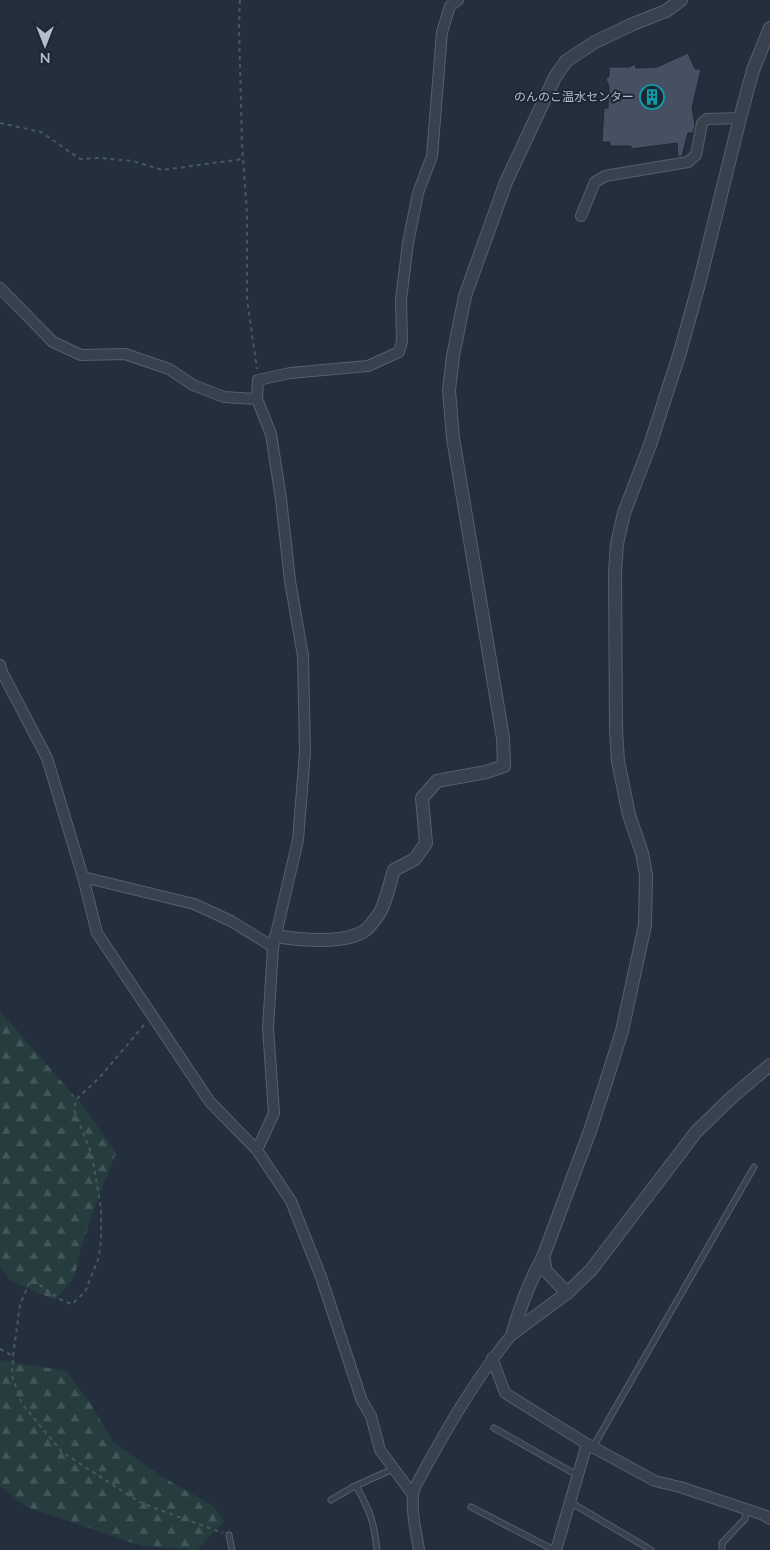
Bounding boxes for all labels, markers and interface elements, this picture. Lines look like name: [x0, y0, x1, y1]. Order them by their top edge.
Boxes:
north arrow: [20, 20, 70, 70]
text: N: [40, 50, 50, 67]
building icon: のんのこ温水センター: [639, 84, 665, 110]
place label: のんのこ温水センター: [514, 89, 634, 104]

